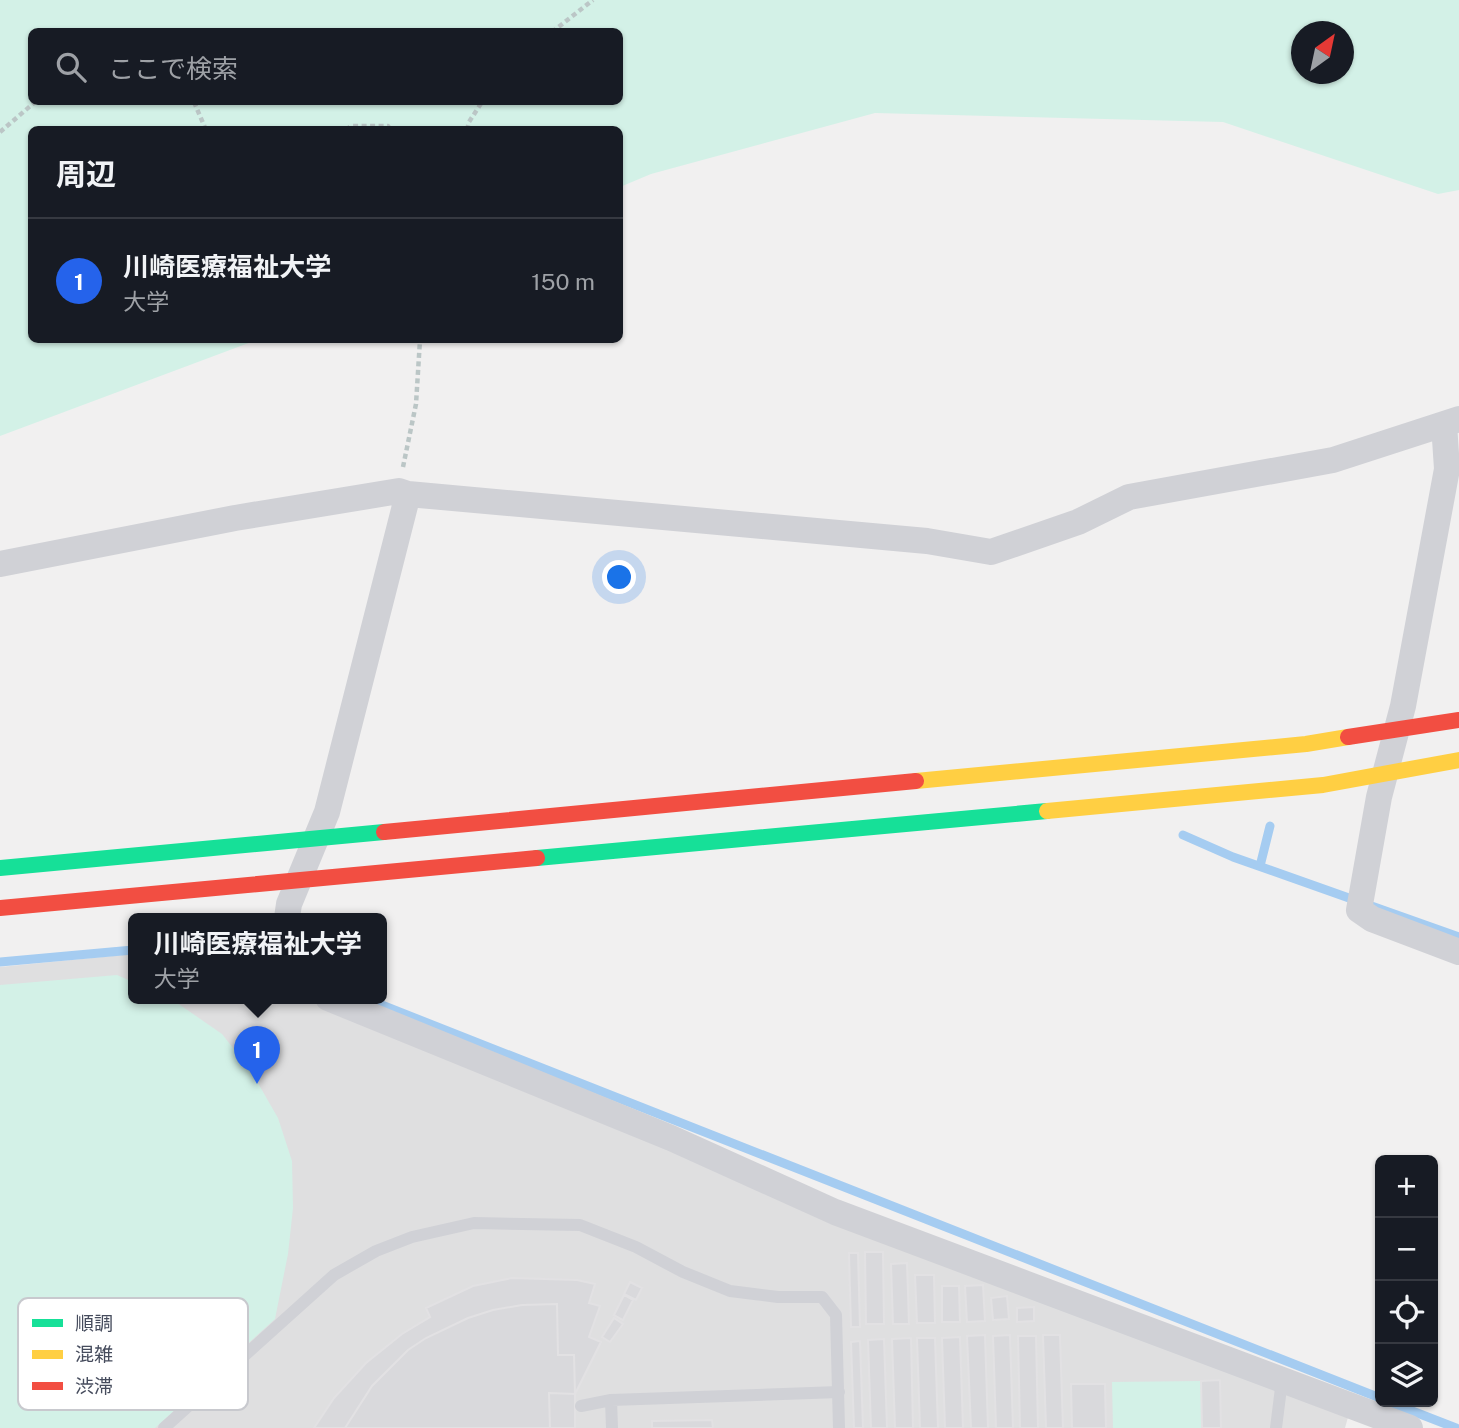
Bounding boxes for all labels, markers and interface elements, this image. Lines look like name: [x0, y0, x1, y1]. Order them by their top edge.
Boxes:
north arrow: [1291, 21, 1354, 84]
search box: [28, 28, 623, 105]
icon: search: [52, 48, 90, 86]
text: ここで検索: [108, 53, 238, 84]
text: 周辺: [56, 156, 116, 192]
text: 川崎医療福祉大学: [123, 251, 331, 282]
text: 1: [74, 268, 84, 295]
text: 150 m: [531, 268, 595, 295]
text: 大学: [123, 288, 169, 315]
your location: [602, 560, 636, 594]
popup: [128, 913, 387, 1004]
text: 川崎医療福祉大学: [153, 928, 362, 959]
text: 大学: [153, 965, 199, 992]
pin: 1: [234, 1026, 280, 1084]
map controls: [1375, 1155, 1438, 1407]
button: +: [1375, 1155, 1438, 1218]
button: −: [1375, 1218, 1438, 1281]
button: locate: [1375, 1281, 1438, 1344]
legend: [18, 1298, 248, 1410]
text: 順調: [75, 1312, 113, 1334]
text: 混雑: [75, 1343, 113, 1365]
button: layers: [1375, 1344, 1438, 1407]
text: 渋滞: [75, 1375, 113, 1397]

